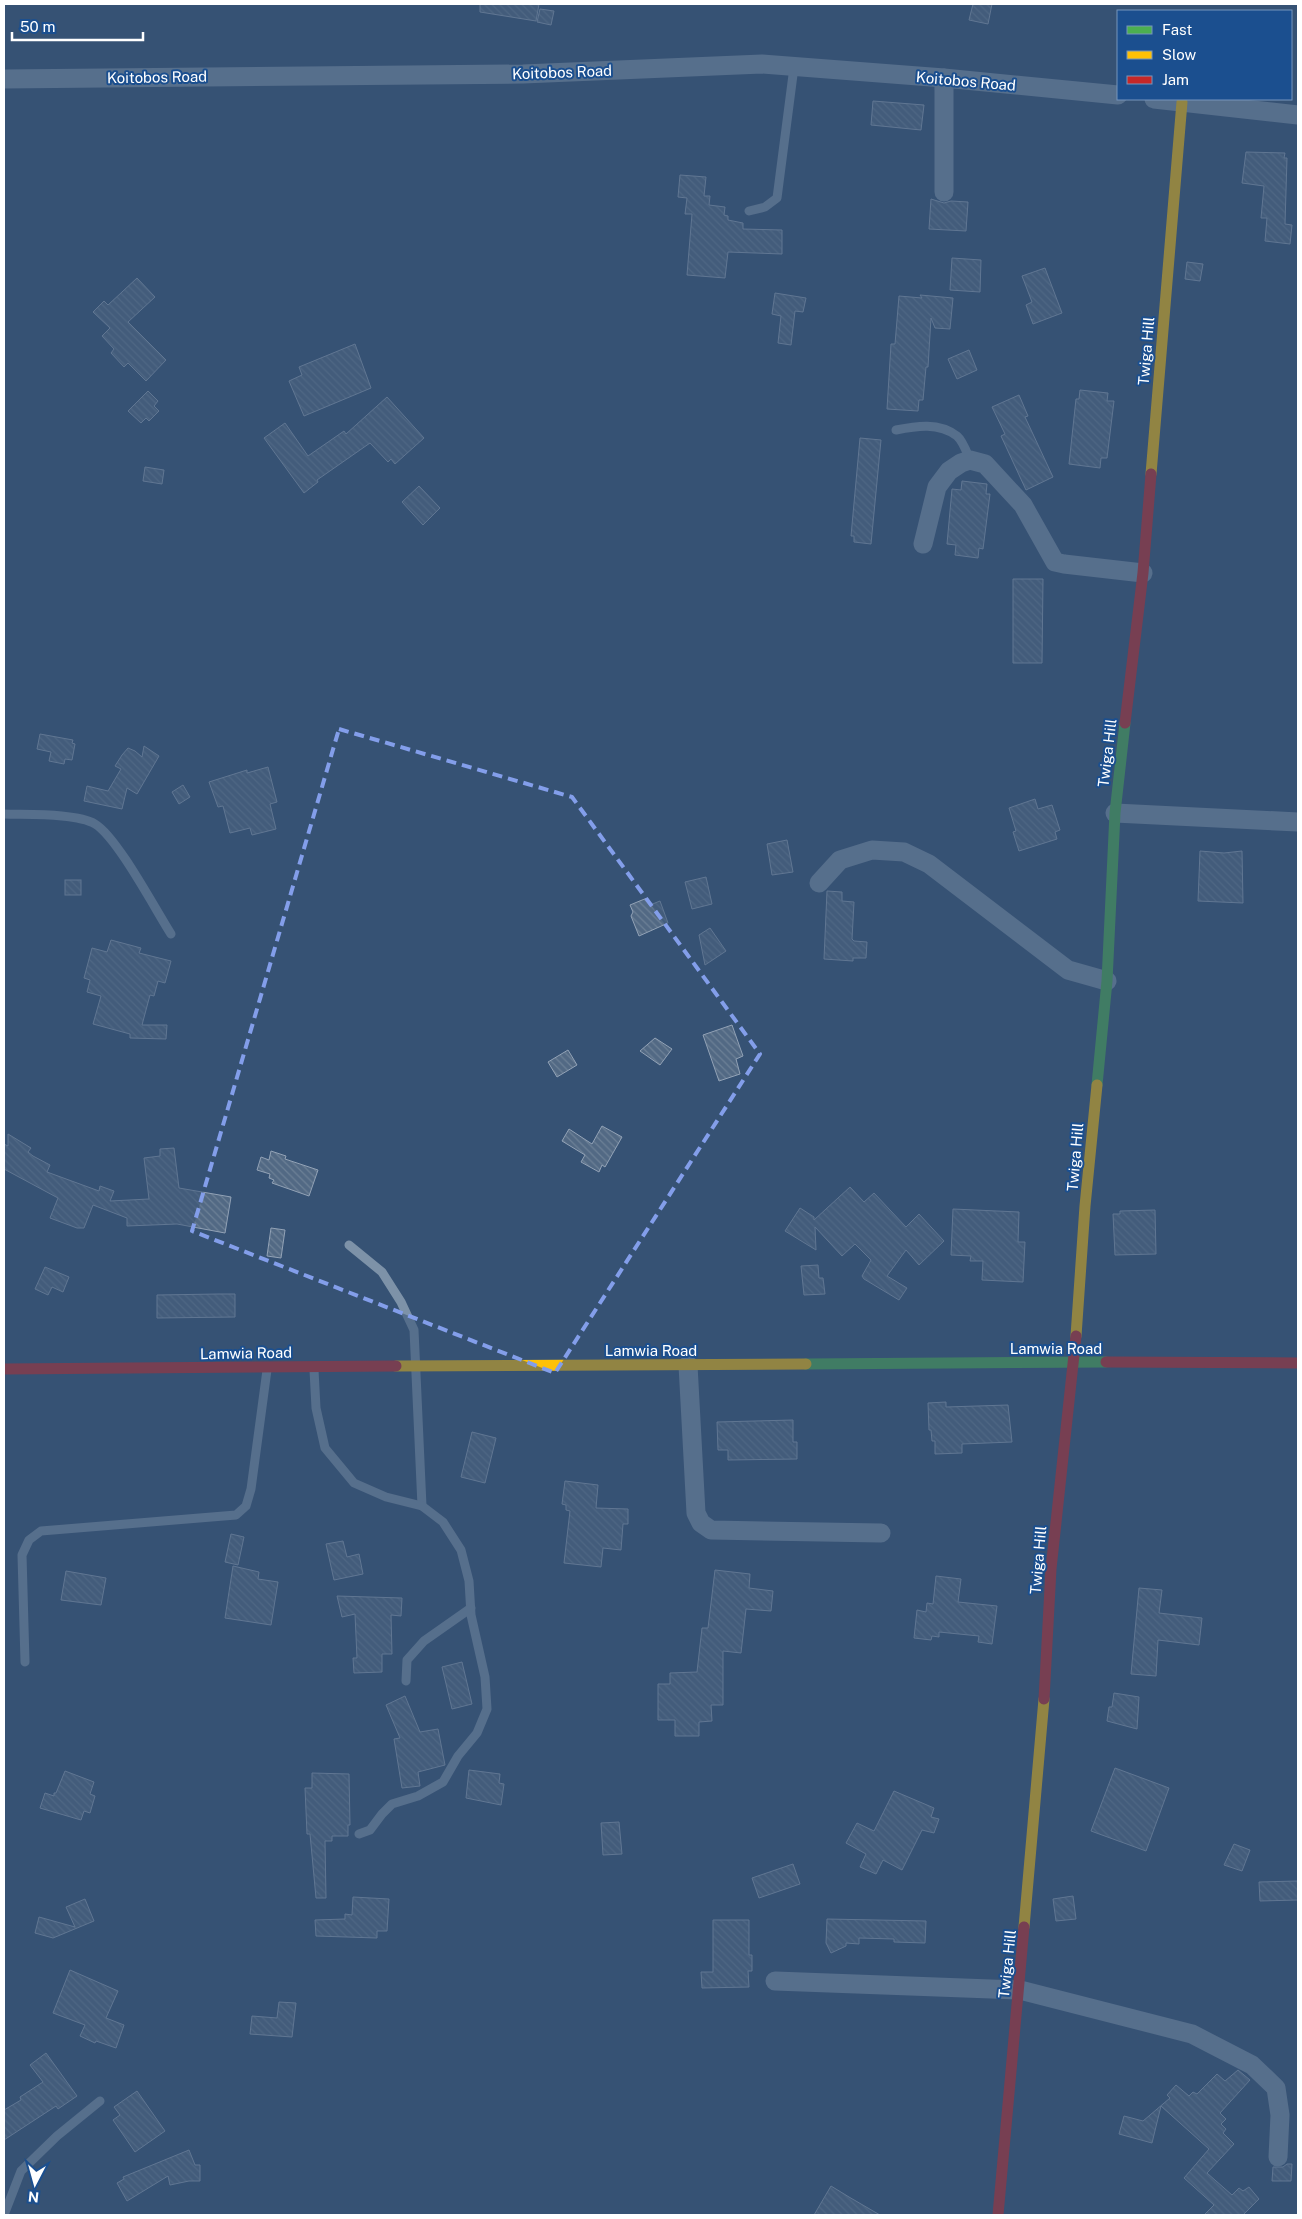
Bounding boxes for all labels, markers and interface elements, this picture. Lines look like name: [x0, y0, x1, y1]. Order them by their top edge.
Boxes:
scale bar: [12, 10, 144, 42]
legend: [1117, 10, 1292, 100]
text: 50 m: [20, 18, 55, 35]
text: Fast: [1162, 21, 1192, 38]
text: Slow: [1162, 46, 1197, 63]
street label: Koitobos Road: [512, 62, 612, 82]
street label: Koitobos Road: [107, 68, 207, 86]
street label: Koitobos Road: [915, 68, 1017, 94]
text: Jam: [1162, 71, 1189, 88]
street label: Twiga Hill: [1135, 316, 1157, 386]
street label: Twiga Hill: [1094, 718, 1120, 788]
street label: Twiga Hill: [1064, 1122, 1086, 1192]
street label: Lamwia Road: [1010, 1340, 1102, 1357]
street label: Lamwia Road: [605, 1342, 697, 1359]
street label: Lamwia Road: [200, 1344, 292, 1362]
street label: Twiga Hill: [1027, 1525, 1049, 1595]
street label: Twiga Hill: [995, 1929, 1019, 1999]
north arrow: [10, 2159, 60, 2209]
text: N: [27, 2188, 40, 2205]

